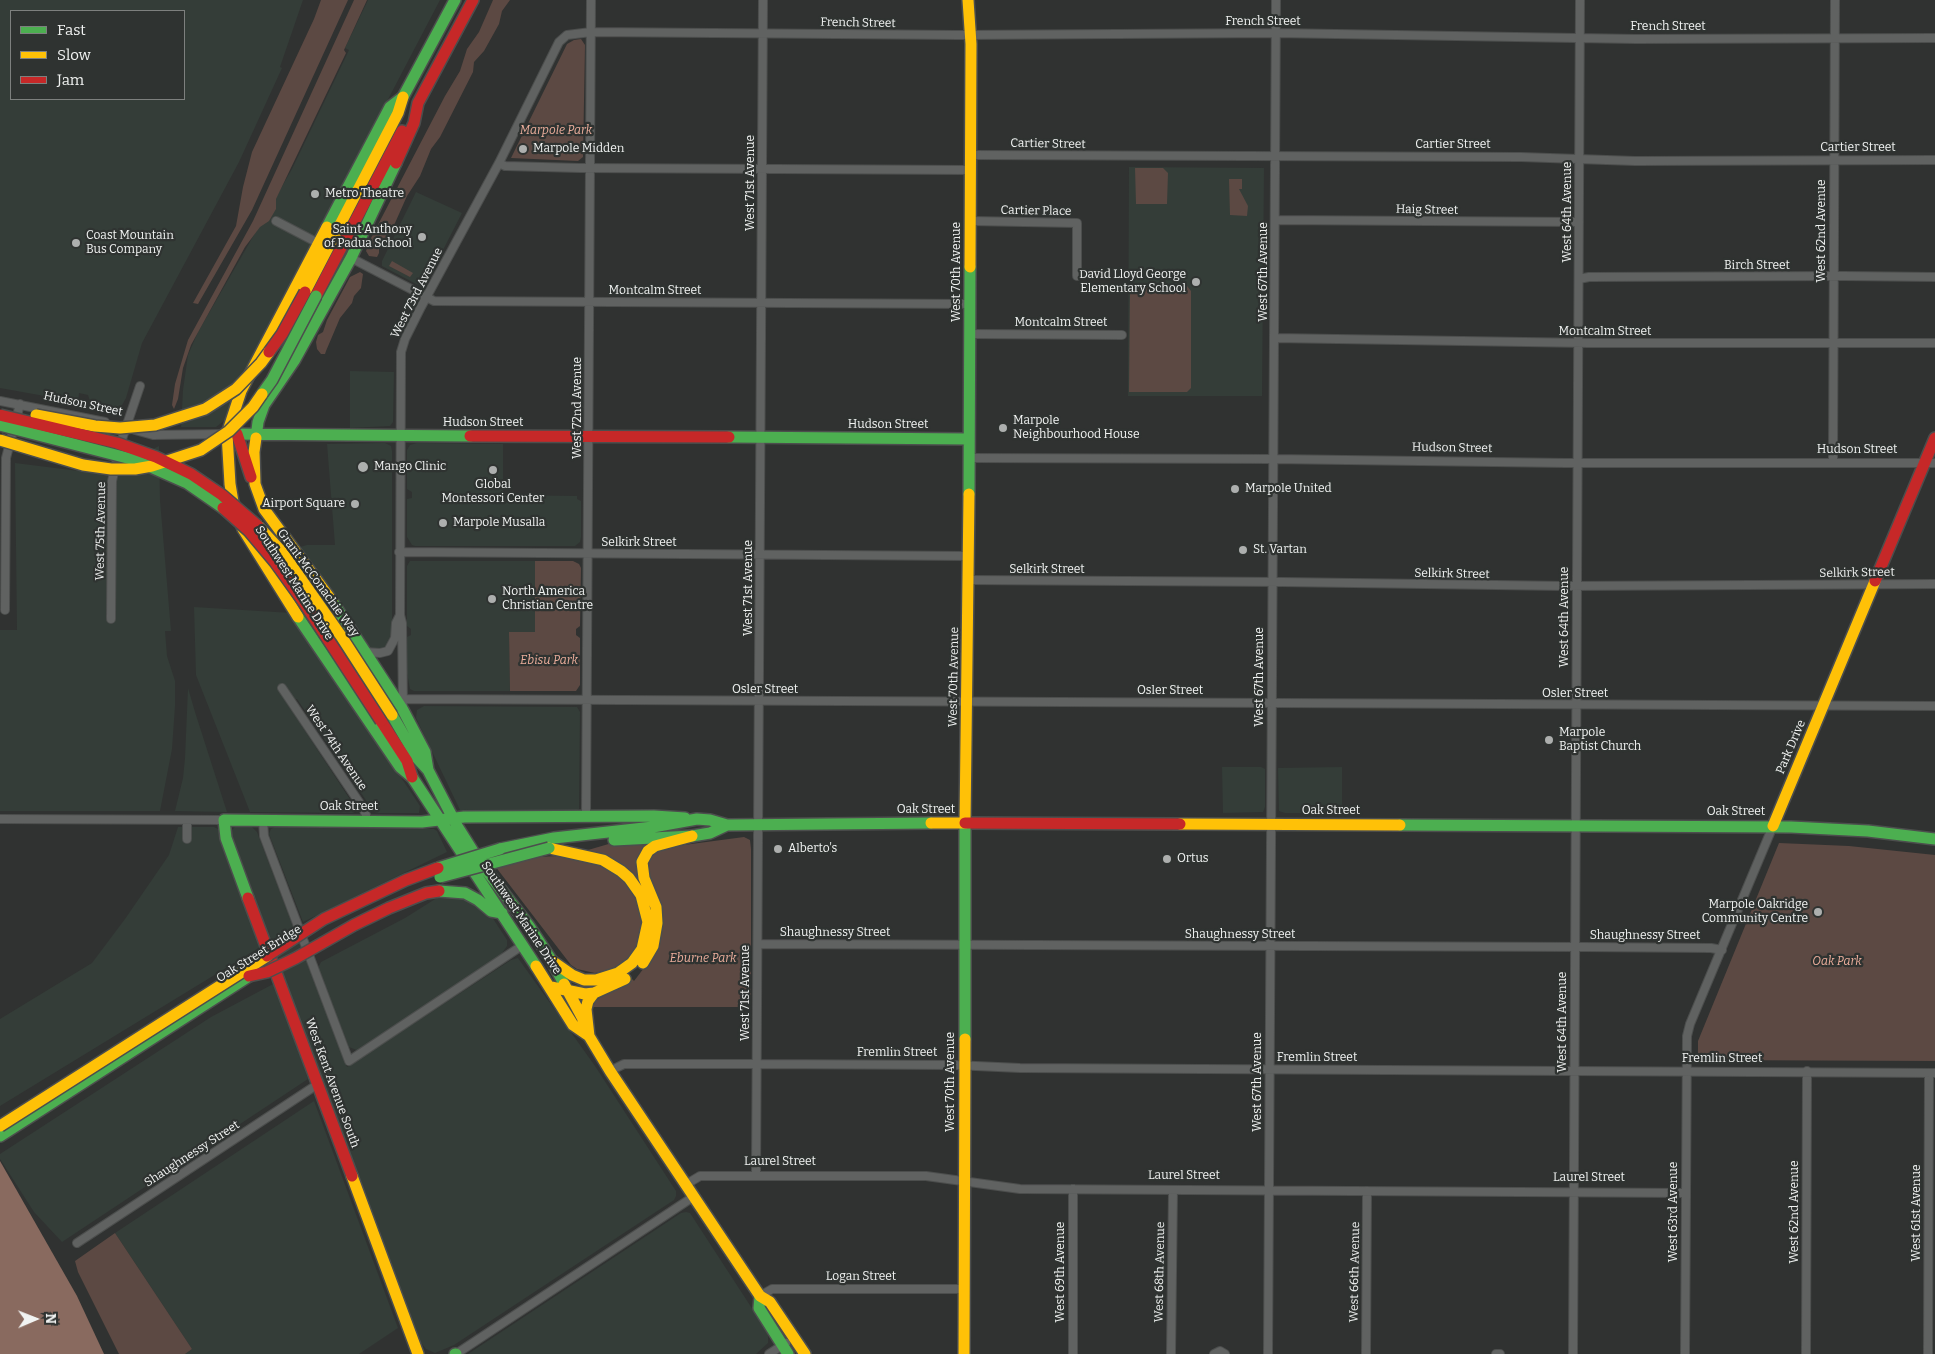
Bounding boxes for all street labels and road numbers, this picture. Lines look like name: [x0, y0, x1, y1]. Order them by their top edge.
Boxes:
street label: French Street: [820, 15, 896, 31]
street label: French Street: [1225, 15, 1301, 29]
street label: French Street: [1630, 20, 1706, 34]
street label: West 71st Avenue: [744, 135, 758, 231]
street label: Cartier Street: [1010, 136, 1086, 152]
street label: Cartier Street: [1415, 138, 1491, 152]
street label: Cartier Street: [1820, 141, 1896, 155]
street label: West 64th Avenue: [1561, 162, 1575, 262]
street label: West 62nd Avenue: [1815, 179, 1829, 283]
street label: Haig Street: [1396, 202, 1458, 218]
street label: Cartier Place: [1000, 203, 1072, 219]
street label: West 70th Avenue: [950, 222, 964, 322]
street label: West 67th Avenue: [1257, 222, 1271, 322]
street label: West 73rd Avenue: [388, 245, 446, 341]
street label: Birch Street: [1724, 259, 1790, 273]
street label: Montcalm Street: [609, 284, 701, 298]
street label: Montcalm Street: [1015, 316, 1107, 330]
street label: Montcalm Street: [1559, 325, 1651, 339]
street label: West 72nd Avenue: [571, 357, 585, 459]
street label: Hudson Street: [42, 389, 124, 419]
street label: Hudson Street: [443, 416, 523, 430]
street label: Hudson Street: [848, 418, 928, 432]
street label: Hudson Street: [1412, 440, 1492, 456]
street label: Hudson Street: [1817, 443, 1897, 457]
street label: West 75th Avenue: [93, 481, 109, 581]
street label: Southwest Marine Drive: [252, 523, 336, 643]
street label: Grant McConachie Way: [274, 526, 362, 640]
street label: Selkirk Street: [601, 536, 677, 550]
street label: West 71st Avenue: [742, 540, 756, 636]
street label: Selkirk Street: [1009, 563, 1085, 577]
street label: Selkirk Street: [1819, 565, 1895, 581]
street label: Selkirk Street: [1414, 566, 1490, 582]
street label: West 64th Avenue: [1558, 567, 1572, 667]
street label: West 70th Avenue: [946, 627, 962, 727]
street label: West 67th Avenue: [1253, 627, 1267, 727]
street label: Osler Street: [732, 683, 798, 697]
street label: Osler Street: [1137, 684, 1203, 698]
street label: Osler Street: [1542, 687, 1608, 701]
street label: West 74th Avenue: [302, 703, 370, 793]
street label: Park Drive: [1773, 718, 1809, 776]
street label: Oak Street: [320, 800, 378, 814]
street label: Oak Street: [897, 803, 955, 817]
street label: Oak Street: [1302, 804, 1360, 818]
street label: Oak Street: [1707, 805, 1765, 819]
street label: Southwest Marine Drive: [478, 859, 564, 977]
street label: Oak Street Bridge: [214, 922, 304, 986]
street label: Shaughnessy Street: [780, 926, 890, 940]
street label: Shaughnessy Street: [1185, 928, 1295, 942]
street label: Shaughnessy Street: [1590, 929, 1700, 943]
street label: West 71st Avenue: [739, 945, 753, 1041]
street label: West 64th Avenue: [1556, 972, 1570, 1072]
street label: West Kent Avenue South: [302, 1016, 362, 1150]
street label: West 70th Avenue: [944, 1032, 958, 1132]
street label: West 67th Avenue: [1251, 1032, 1265, 1132]
street label: Fremlin Street: [857, 1046, 937, 1060]
street label: Fremlin Street: [1277, 1051, 1357, 1065]
street label: Fremlin Street: [1682, 1052, 1762, 1066]
street label: Shaughnessy Street: [142, 1118, 242, 1190]
street label: Laurel Street: [744, 1155, 816, 1169]
street label: West 62nd Avenue: [1788, 1160, 1802, 1264]
street label: West 63rd Avenue: [1667, 1162, 1681, 1262]
street label: West 61st Avenue: [1910, 1165, 1924, 1261]
street label: Laurel Street: [1148, 1169, 1220, 1183]
street label: Laurel Street: [1553, 1171, 1625, 1185]
street label: West 68th Avenue: [1152, 1221, 1168, 1323]
street label: West 66th Avenue: [1347, 1221, 1363, 1323]
street label: West 69th Avenue: [1054, 1222, 1068, 1322]
street label: Logan Street: [826, 1270, 896, 1284]

